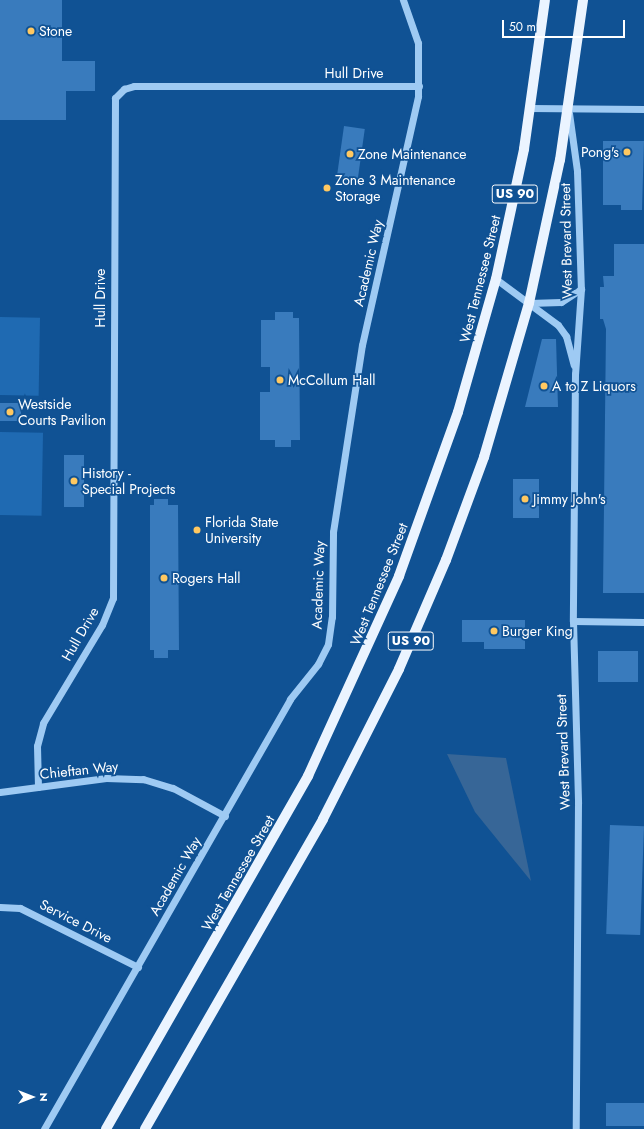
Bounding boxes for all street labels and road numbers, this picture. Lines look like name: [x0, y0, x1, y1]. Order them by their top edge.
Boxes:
street label: Hull Drive: [324, 65, 384, 81]
road number: US 90: [491, 183, 539, 205]
street label: West Brevard Street: [557, 183, 575, 299]
street label: West Tennessee Street: [456, 214, 504, 344]
street label: Academic Way: [350, 218, 386, 308]
street label: Hull Drive: [92, 268, 108, 328]
street label: West Tennessee Street: [347, 520, 411, 648]
street label: Academic Way: [308, 540, 328, 630]
street label: Hull Drive: [58, 604, 102, 664]
road number: US 90: [387, 630, 435, 652]
street label: West Brevard Street: [553, 694, 573, 810]
street label: Chieftan Way: [39, 758, 119, 782]
street label: West Tennessee Street: [198, 812, 278, 934]
street label: Academic Way: [146, 833, 204, 919]
street label: Service Drive: [37, 896, 115, 946]

